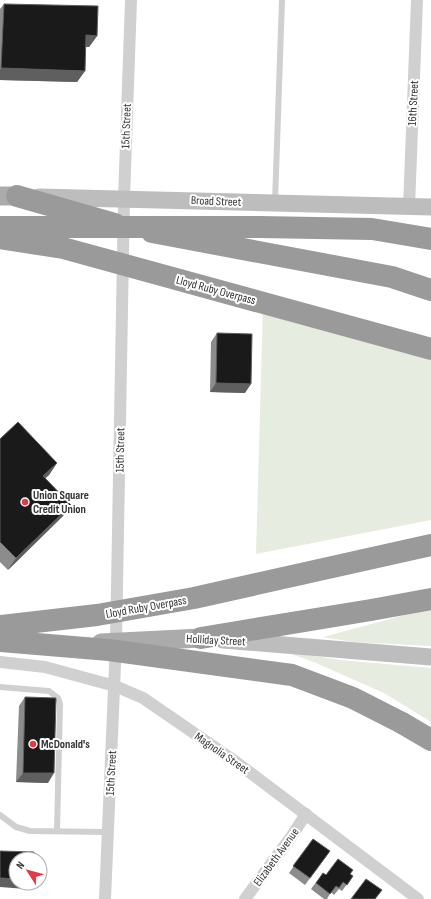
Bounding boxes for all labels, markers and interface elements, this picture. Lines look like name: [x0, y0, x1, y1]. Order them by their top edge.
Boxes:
street label: 16th Street: [405, 80, 422, 126]
street label: 15th Street: [118, 103, 135, 149]
street label: Broad Street: [191, 193, 242, 210]
street label: Lloyd Ruby Overpass: [174, 273, 257, 308]
street label: 15th Street: [113, 427, 128, 473]
place label: Union Square Credit Union: [33, 488, 89, 517]
marker: Union Square Credit Union: [20, 497, 30, 507]
street label: Lloyd Ruby Overpass: [105, 593, 188, 622]
street label: Holliday Street: [186, 631, 246, 650]
street label: Magnolia Street: [192, 729, 252, 778]
place label: McDonald's: [41, 737, 90, 752]
marker: McDonald's: [28, 739, 38, 749]
street label: 15th Street: [103, 750, 120, 796]
street label: Elizabeth Avenue: [250, 825, 303, 889]
north arrow: [8, 851, 48, 891]
text: N: [13, 859, 27, 872]

